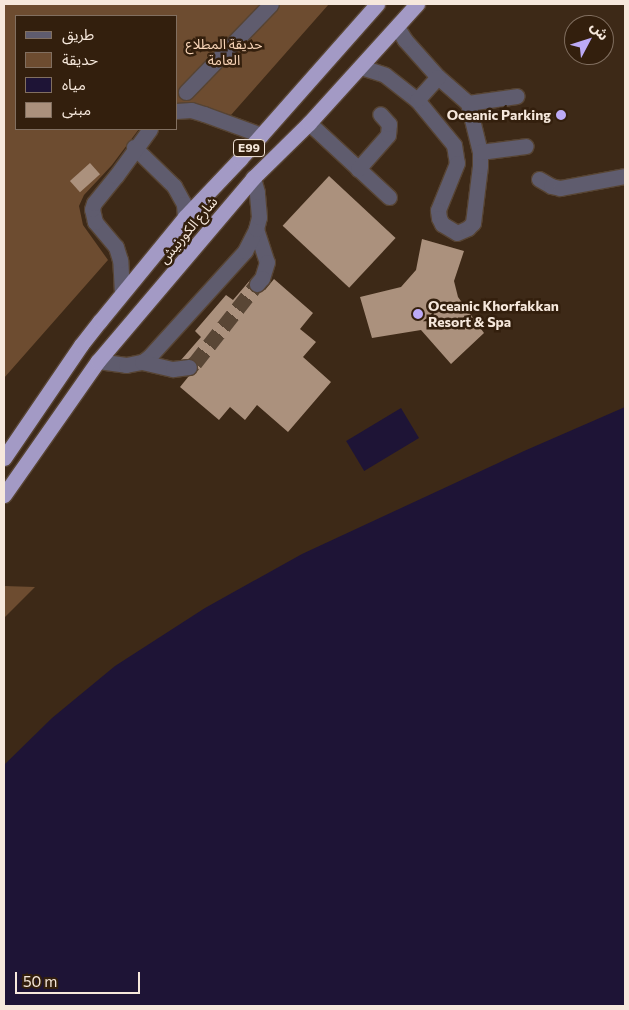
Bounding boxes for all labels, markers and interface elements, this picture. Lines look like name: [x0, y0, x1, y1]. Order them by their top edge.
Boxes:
legend: [15, 15, 178, 130]
north arrow: [564, 15, 614, 65]
text: ش: [587, 18, 613, 43]
text: طريق: [62, 25, 94, 43]
park label: حديقة المطلاع العامة: [186, 36, 262, 68]
text: حديقة: [62, 50, 98, 68]
text: مياه: [62, 75, 86, 93]
text: مبنى: [62, 100, 91, 118]
place label: Oceanic Parking: [447, 107, 551, 123]
marker: Oceanic Parking: [555, 109, 567, 121]
road number: E99: [233, 138, 265, 158]
street label: شارع الكورنيش: [155, 193, 221, 267]
place label: Oceanic Khorfakkan Resort & Spa: [428, 298, 559, 331]
marker: Oceanic Khorfakkan Resort & Spa: [412, 308, 424, 320]
scale bar: [18, 962, 142, 994]
text: 50 m: [23, 972, 57, 990]

